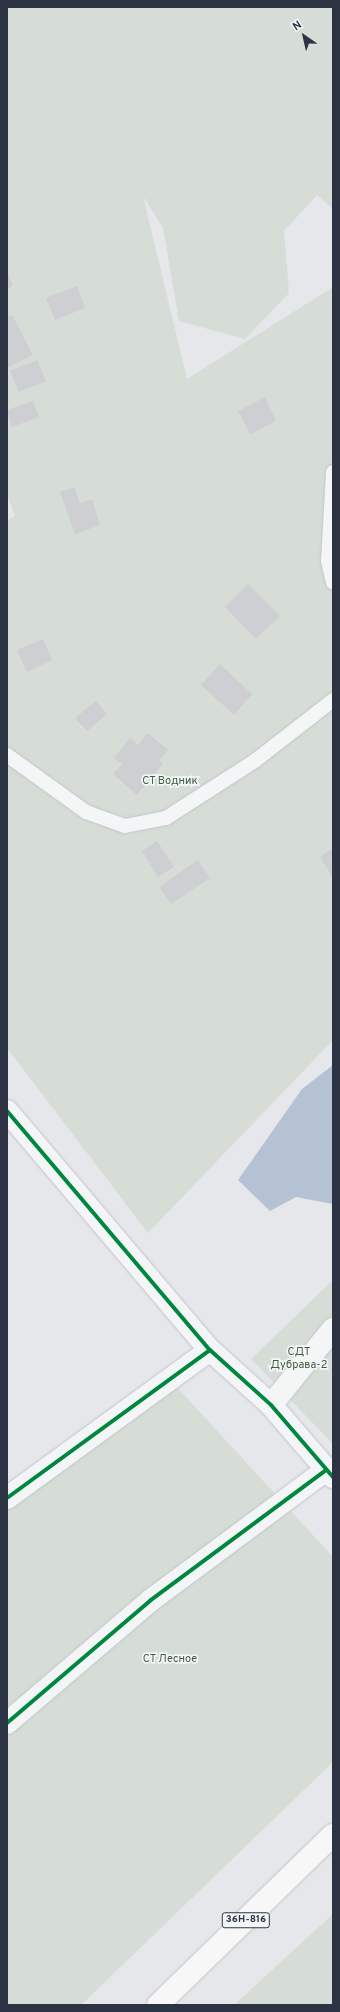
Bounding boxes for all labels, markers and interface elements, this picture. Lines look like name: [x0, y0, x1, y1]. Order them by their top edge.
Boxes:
north arrow: [284, 16, 324, 56]
text: N: [290, 18, 304, 34]
park label: СТ Водник: [142, 774, 198, 788]
park label: СДТ Дубрава-2: [271, 1346, 327, 1372]
park label: СТ Лесное: [143, 1652, 197, 1666]
road number: 36Н-816: [221, 1912, 271, 1928]

